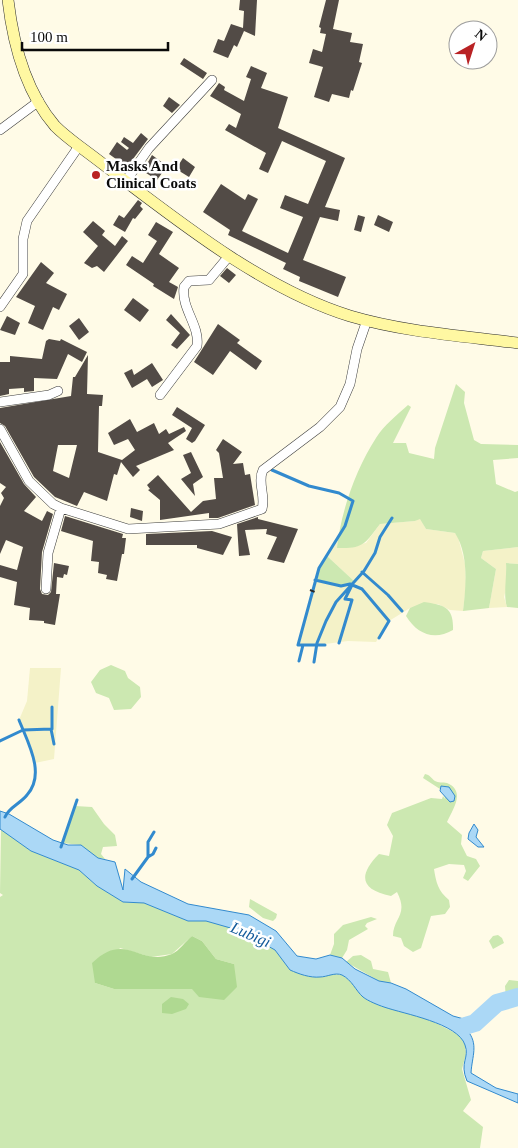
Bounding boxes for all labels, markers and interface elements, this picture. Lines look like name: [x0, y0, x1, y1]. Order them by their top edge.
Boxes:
scale bar: [22, 20, 169, 52]
north arrow: [448, 20, 498, 70]
text: N: [472, 26, 490, 44]
text: 100 m: [30, 29, 68, 45]
place label: Masks And Clinical Coats: [106, 158, 197, 191]
marker: Masks And Clinical Coats: [90, 169, 102, 181]
water label: Lubigi: [227, 918, 273, 951]

